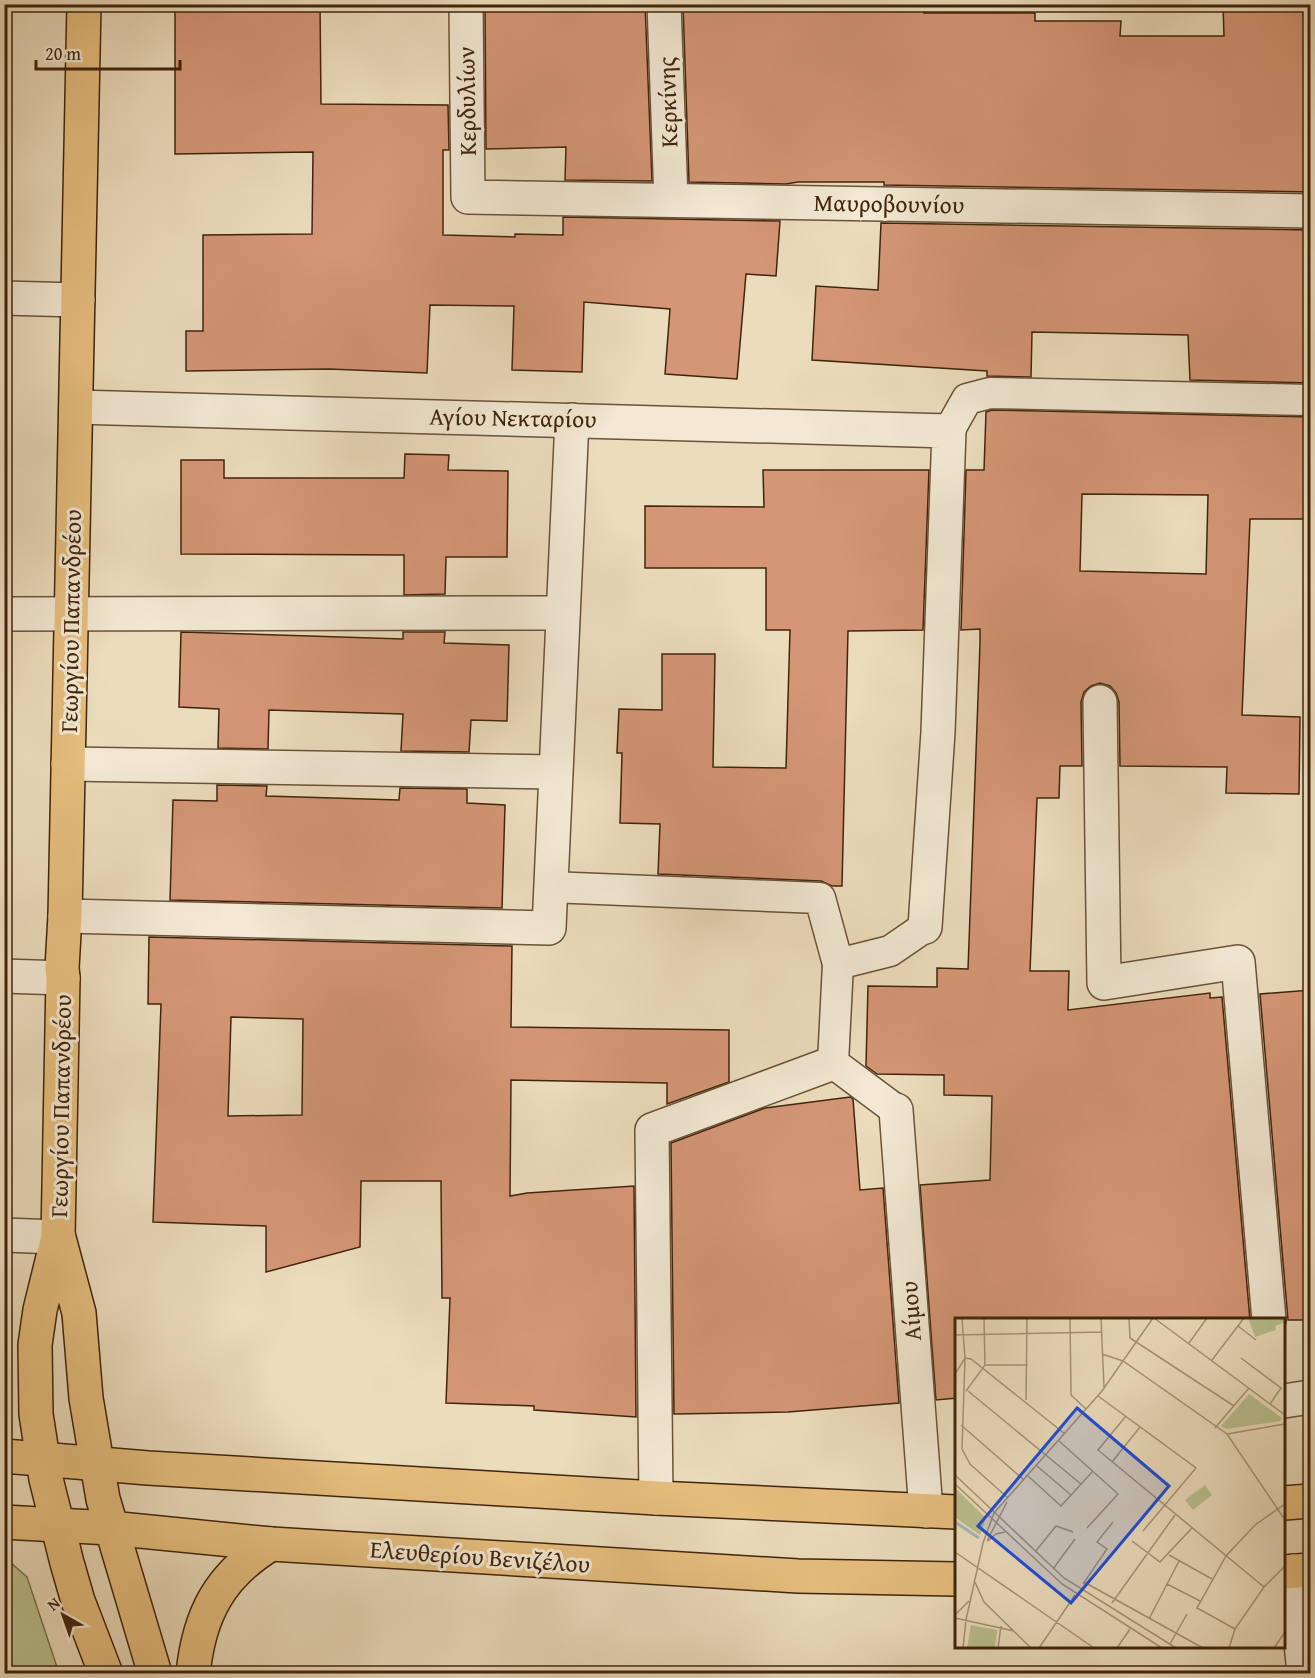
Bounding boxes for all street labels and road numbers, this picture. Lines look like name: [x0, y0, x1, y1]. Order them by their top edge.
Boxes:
street label: Κερδυλίων: [448, 46, 485, 156]
street label: Κερκίνης: [648, 56, 687, 148]
street label: Μαυροβουνίου: [813, 185, 965, 222]
street label: Αγίου Νεκταρίου: [429, 399, 597, 436]
street label: Γεωργίου Παπανδρέου: [51, 509, 90, 733]
street label: Γεωργίου Παπανδρέου: [41, 994, 80, 1218]
street label: Αίμου: [891, 1280, 930, 1342]
street label: Ελευθερίου Βενιζέλου: [369, 1531, 591, 1582]

